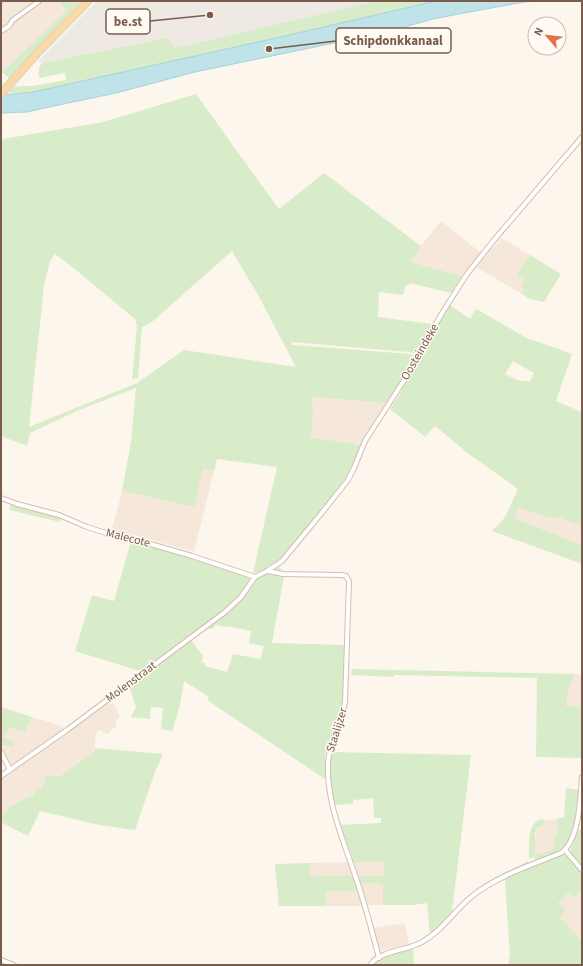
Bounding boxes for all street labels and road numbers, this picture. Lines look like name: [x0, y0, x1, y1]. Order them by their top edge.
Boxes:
street label: Oosteindeke: [397, 320, 443, 383]
street label: Malecote: [104, 524, 152, 552]
street label: Molenstraat: [102, 657, 160, 707]
street label: Staalijzer: [322, 705, 352, 755]

